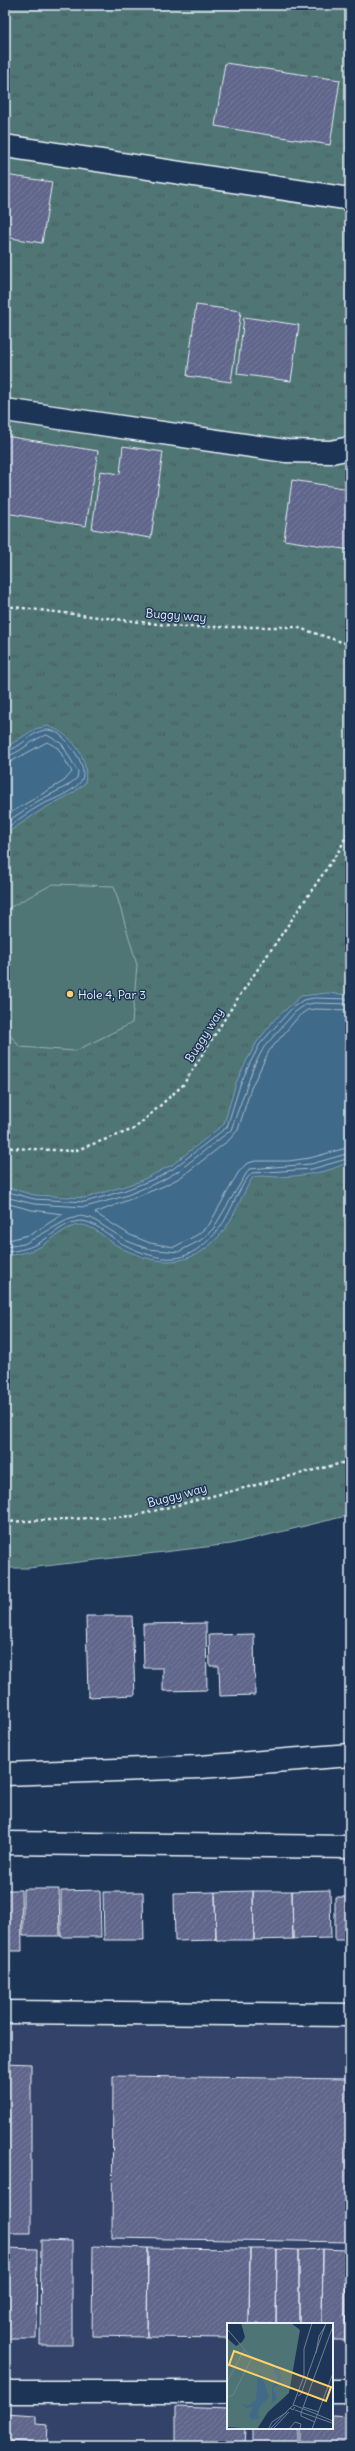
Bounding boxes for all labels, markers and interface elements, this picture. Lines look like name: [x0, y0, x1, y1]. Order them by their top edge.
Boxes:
street label: Buggy way: [145, 605, 207, 625]
place label: Hole 4, Par 3: [78, 987, 146, 1002]
marker: Hole 4, Par 3: [65, 989, 75, 999]
street label: Buggy way: [181, 1005, 227, 1065]
street label: Buggy way: [146, 1480, 208, 1510]
inset map: [227, 2323, 333, 2429]

